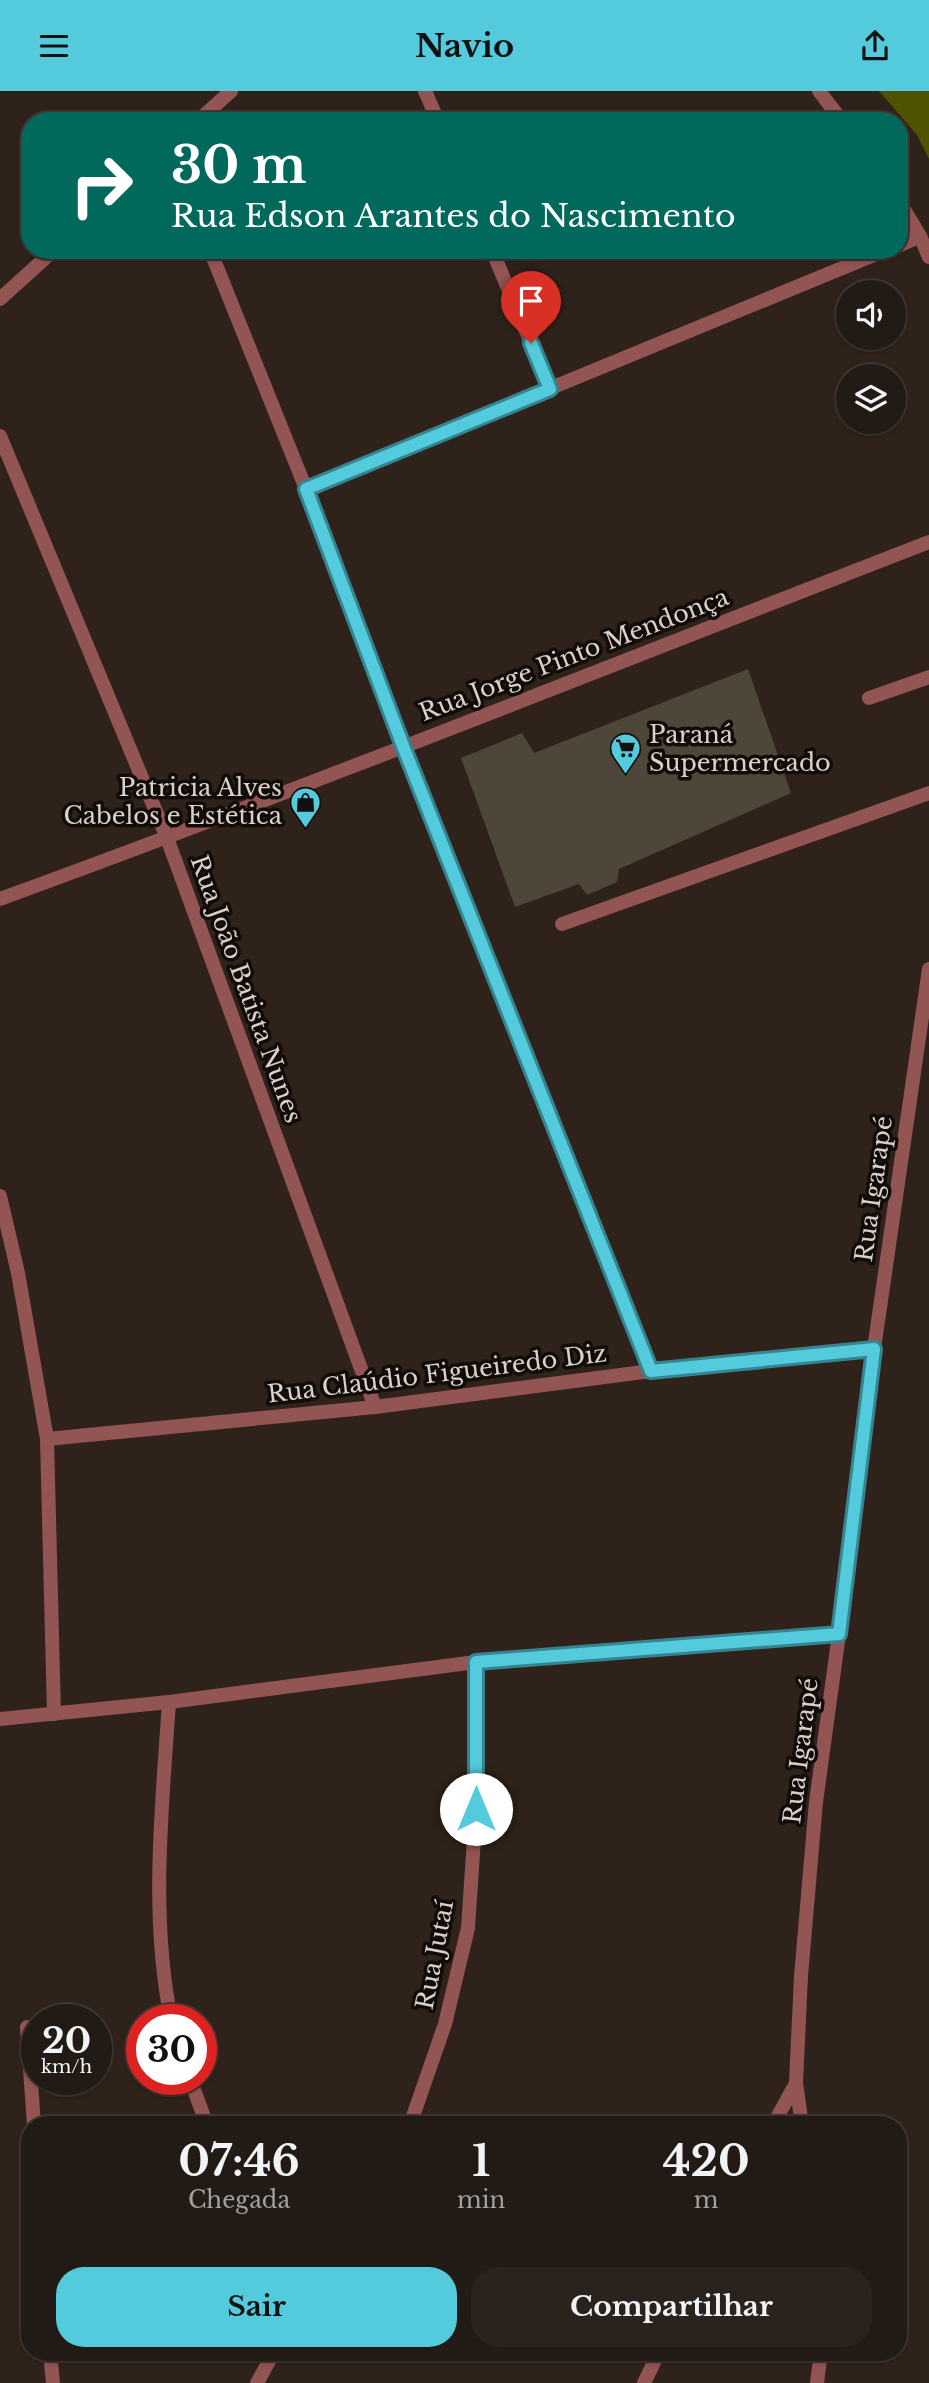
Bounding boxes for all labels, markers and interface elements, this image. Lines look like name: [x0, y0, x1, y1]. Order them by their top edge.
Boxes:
text: Navio: [415, 26, 514, 66]
icon: menu: [35, 27, 73, 65]
icon: share: [856, 27, 894, 65]
text: 30 m: [171, 135, 306, 196]
icon: right: [56, 140, 147, 231]
text: Rua Edson Arantes do Nascimento: [171, 196, 736, 236]
pin: [501, 271, 561, 343]
map controls: [836, 280, 906, 434]
button: sound: [836, 280, 906, 350]
icon: arrive: [512, 282, 550, 320]
button: layers: [836, 364, 906, 434]
street label: Rua Jorge Pinto Mendonça: [415, 582, 733, 727]
place label: Paraná Supermercado: [649, 720, 831, 777]
supermarket icon: Paraná Supermercado: [609, 732, 643, 776]
place label: Patricia Alves Cabelos e Estética: [64, 773, 283, 830]
shop icon: Patricia Alves Cabelos e Estética: [288, 785, 322, 829]
street label: Rua João Batista Nunes: [185, 851, 308, 1127]
street label: Rua Igarapé: [849, 1114, 898, 1264]
street label: Rua Claúdio Figueiredo Diz: [266, 1338, 608, 1409]
street label: Rua Igarapé: [777, 1676, 824, 1826]
position arrow: [439, 1772, 513, 1846]
street label: Rua Jutaí: [410, 1897, 459, 2012]
speed limit sign: 30: [126, 2004, 217, 2095]
text: 20: [42, 2019, 91, 2062]
text: km/h: [41, 2056, 92, 2078]
text: 07:46: [178, 2135, 300, 2187]
text: 1: [472, 2135, 490, 2187]
text: 420: [663, 2135, 750, 2187]
text: Chegada: [188, 2186, 290, 2214]
text: min: [457, 2186, 505, 2214]
text: m: [694, 2186, 719, 2214]
button: Sair: [56, 2267, 457, 2347]
button: Compartilhar: [471, 2267, 872, 2347]

